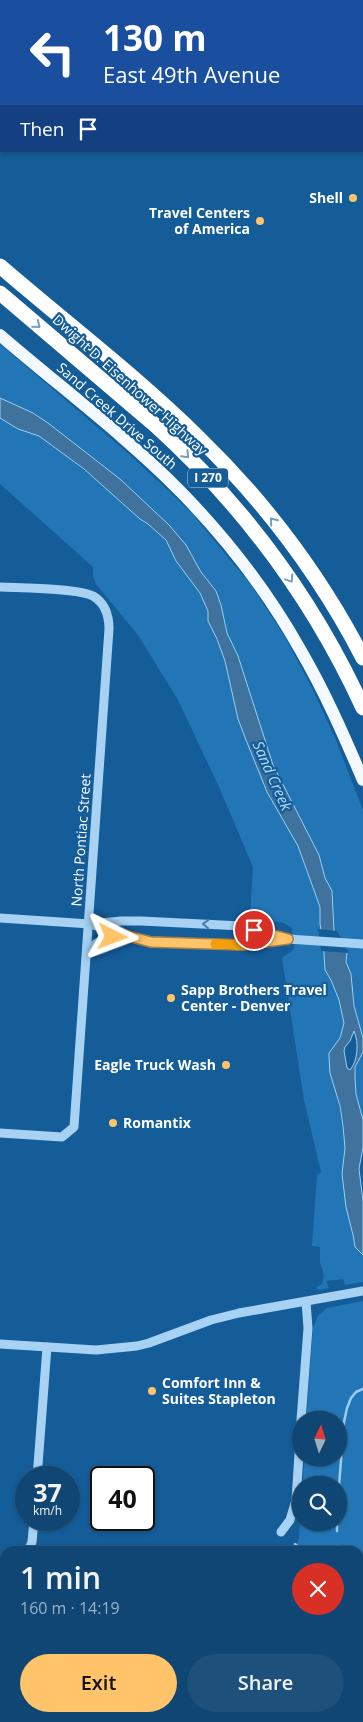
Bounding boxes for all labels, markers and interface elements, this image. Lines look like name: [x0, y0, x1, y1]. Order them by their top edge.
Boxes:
text: 130 m: [103, 14, 207, 61]
icon: left: [20, 20, 85, 85]
text: East 49th Avenue: [103, 59, 280, 89]
icon: arrive: [74, 115, 102, 143]
text: Then: [20, 116, 64, 142]
place label: Shell: [309, 188, 343, 207]
marker: Shell: [347, 192, 359, 204]
place label: Travel Centers of America: [149, 203, 250, 238]
marker: Travel Centers of America: [254, 215, 266, 227]
street label: Dwight D. Eisenhower Highway: [49, 310, 212, 460]
one-way arrow: [32, 319, 41, 328]
street label: Sand Creek Drive South: [53, 358, 182, 473]
one-way arrow: [180, 449, 189, 458]
road number: I 270: [188, 468, 228, 488]
one-way arrow: [270, 517, 279, 527]
one-way arrow: [284, 573, 293, 583]
water label: Sand Creek: [249, 738, 297, 814]
street label: North Pontiac Street: [66, 773, 95, 907]
pin: [233, 909, 275, 951]
position arrow: [86, 910, 138, 962]
icon: arrive: [240, 916, 268, 944]
one-way arrow: [202, 919, 210, 929]
place label: Sapp Brothers Travel Center - Denver: [181, 980, 327, 1015]
marker: Sapp Brothers Travel Center - Denver: [165, 992, 177, 1004]
place label: Eagle Truck Wash: [94, 1055, 216, 1074]
marker: Eagle Truck Wash: [220, 1059, 232, 1071]
place label: Romantix: [123, 1113, 192, 1132]
marker: Romantix: [107, 1117, 119, 1129]
place label: Comfort Inn & Suites Stapleton: [162, 1373, 276, 1408]
marker: Comfort Inn & Suites Stapleton: [146, 1385, 158, 1397]
north arrow: [292, 1411, 348, 1466]
map controls: [292, 1411, 347, 1531]
speed limit sign: 40: [90, 1466, 155, 1531]
text: 37: [33, 1475, 62, 1509]
button: search: [292, 1476, 347, 1531]
text: km/h: [33, 1502, 62, 1519]
text: 1 min: [20, 1557, 101, 1598]
button: close: [292, 1563, 344, 1615]
text: 160 m · 14:19: [20, 1597, 120, 1619]
button: Exit: [20, 1654, 177, 1712]
button: Share: [187, 1654, 344, 1712]

